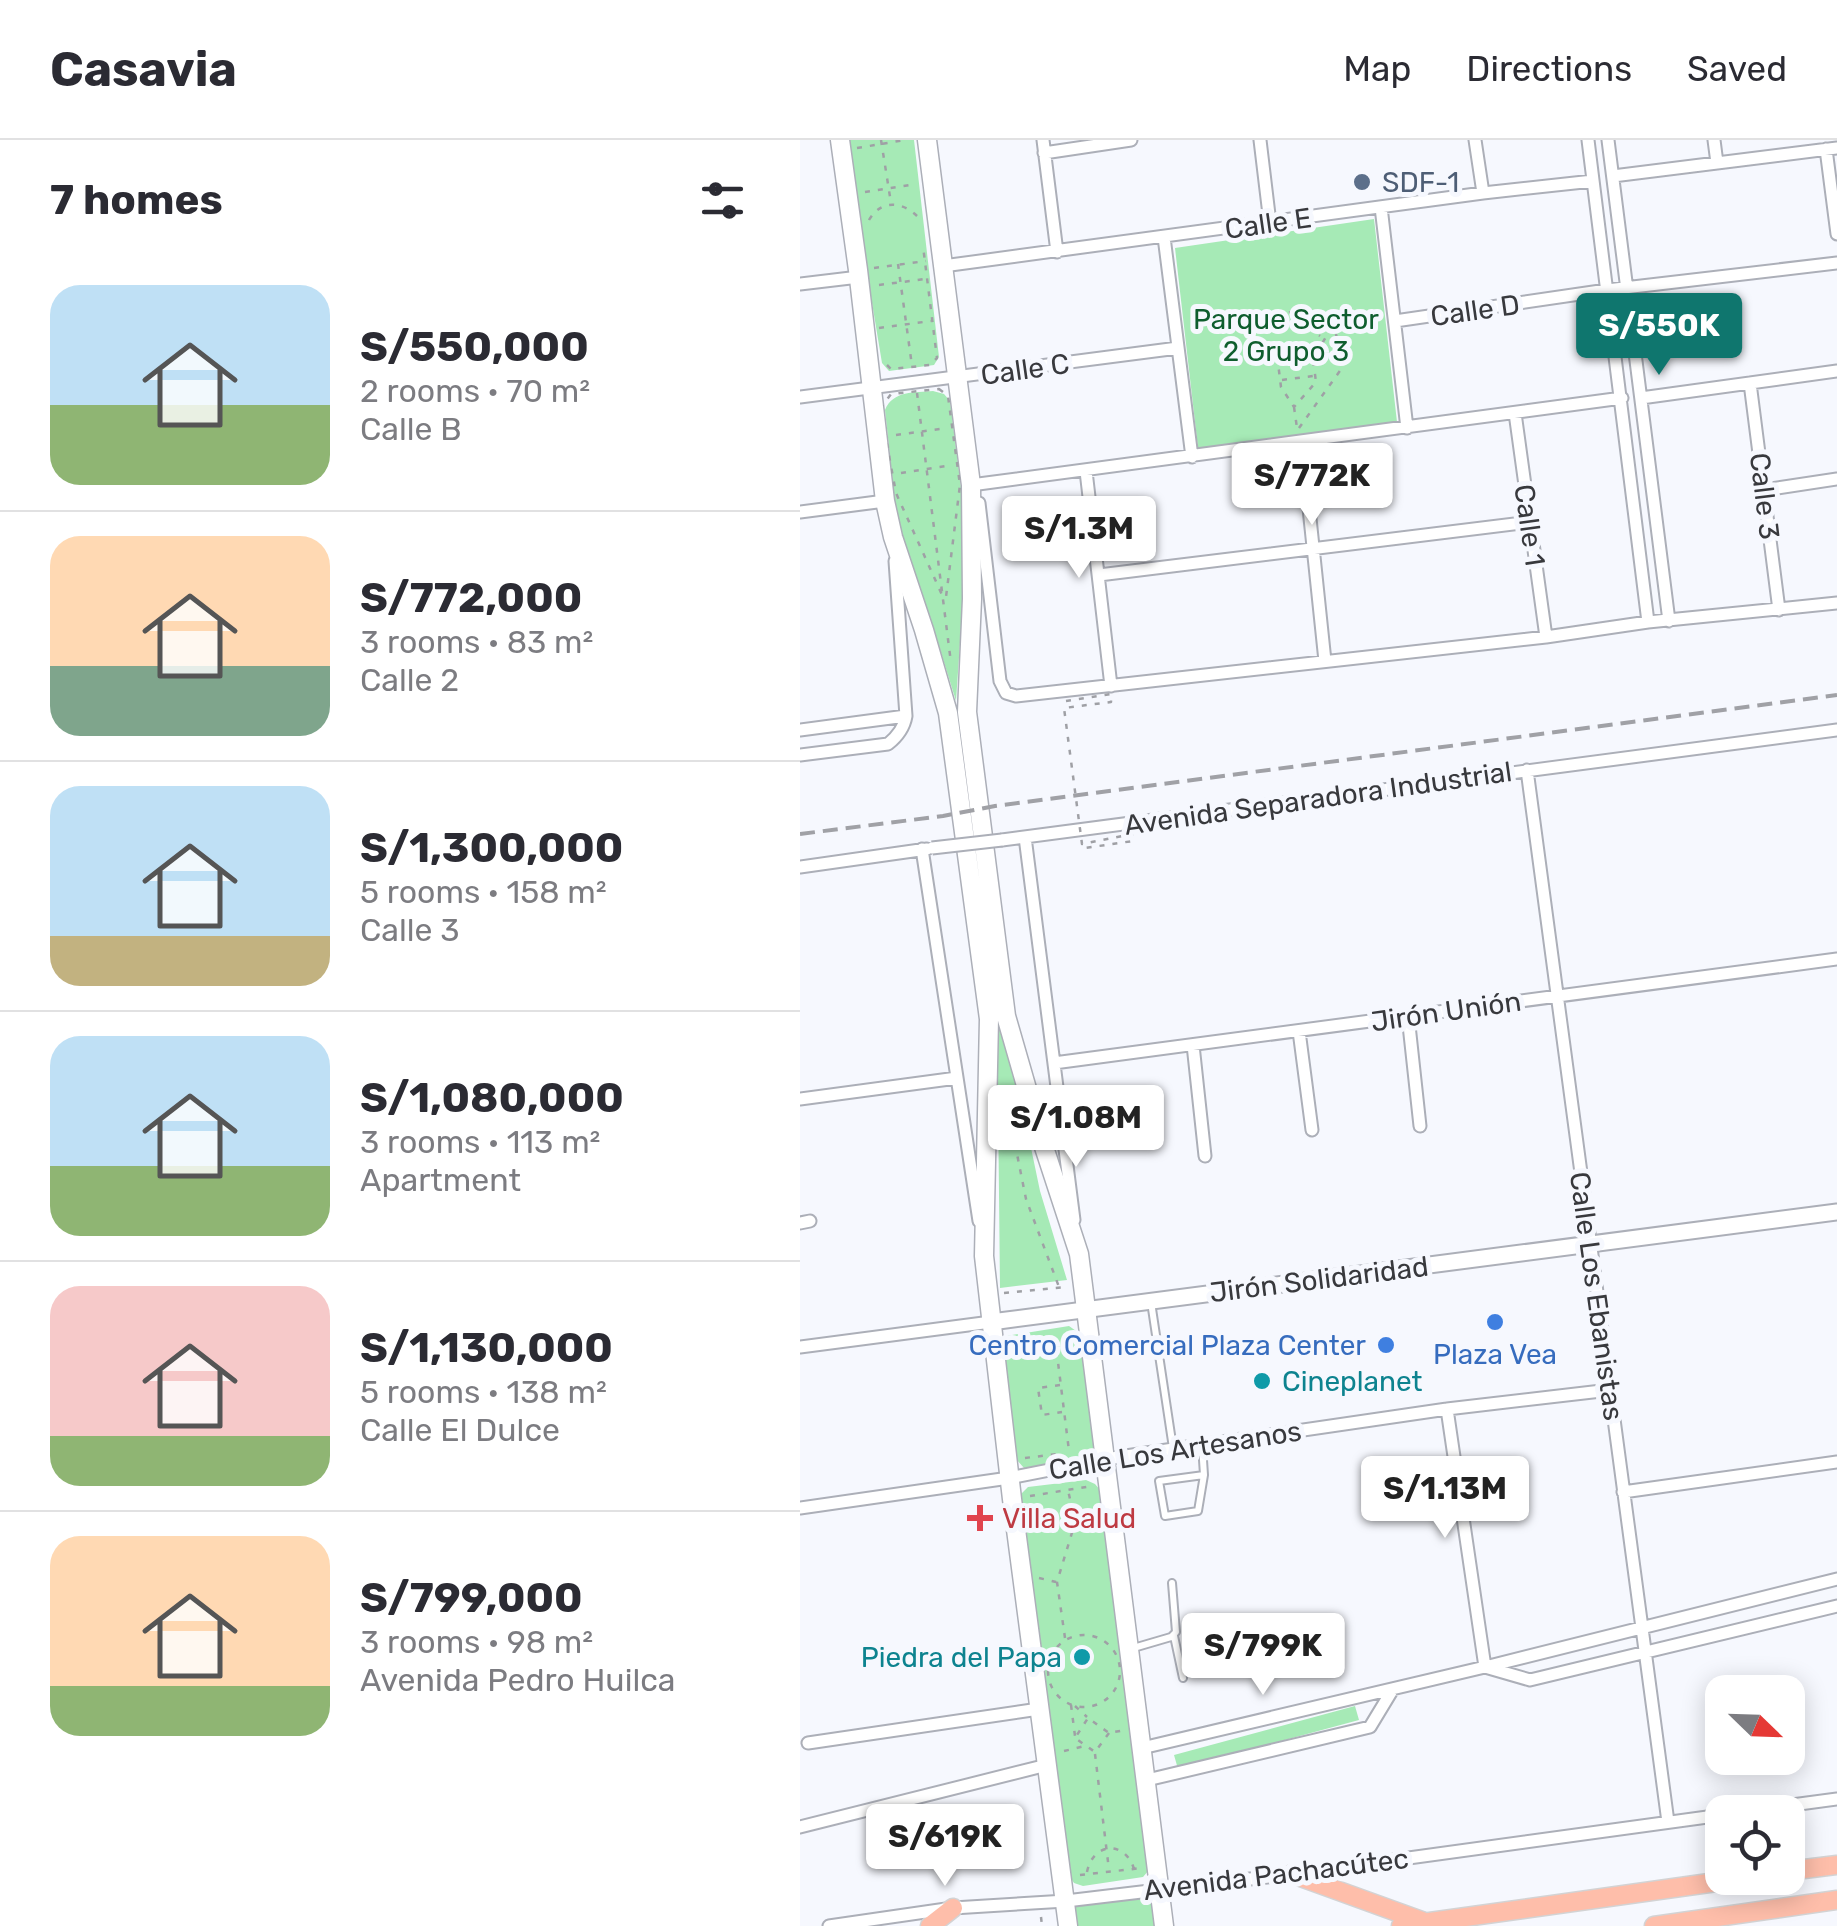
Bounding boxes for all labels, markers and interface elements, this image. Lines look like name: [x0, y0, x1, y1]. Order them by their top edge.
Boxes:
text: Casavia: [50, 41, 237, 98]
text: Map: [1343, 48, 1411, 90]
text: Directions: [1466, 48, 1632, 90]
text: Saved: [1687, 48, 1787, 90]
place label: SDF-1: [1382, 166, 1459, 199]
marker: SDF-1: [1351, 171, 1373, 193]
icon: filters: [695, 173, 750, 228]
text: 7 homes: [50, 175, 223, 225]
street label: Calle E: [1223, 201, 1314, 246]
street label: Calle D: [1428, 288, 1522, 333]
pin: S/550K: [1578, 293, 1740, 378]
park label: Parque Sector 2 Grupo 3: [1193, 303, 1379, 368]
text: S/550K: [1598, 306, 1720, 344]
text: S/550,000: [360, 322, 589, 372]
icon: home: [130, 325, 250, 445]
street label: Calle C: [979, 347, 1071, 392]
text: 2 rooms · 70 m²: [360, 372, 590, 410]
text: Calle B: [360, 410, 462, 448]
pin: S/772K: [1231, 443, 1393, 528]
street label: Calle 3: [1743, 451, 1786, 541]
text: S/772K: [1254, 456, 1370, 494]
street label: Calle 1: [1507, 482, 1552, 568]
pin: S/1.3M: [998, 496, 1160, 581]
text: S/1.3M: [1024, 509, 1134, 547]
text: S/772,000: [360, 573, 582, 623]
icon: home: [130, 576, 250, 696]
text: 3 rooms · 83 m²: [360, 623, 593, 661]
text: Calle 2: [360, 661, 459, 699]
street label: Avenida Separadora Industrial: [1122, 755, 1514, 842]
text: S/1,300,000: [360, 823, 623, 873]
icon: home: [130, 826, 250, 946]
text: 5 rooms · 158 m²: [360, 873, 607, 911]
text: Calle 3: [360, 911, 460, 949]
street label: Jirón Unión: [1369, 985, 1523, 1038]
text: S/1,080,000: [360, 1073, 624, 1123]
icon: home: [130, 1076, 250, 1196]
pin: S/1.08M: [984, 1085, 1168, 1170]
text: S/1.08M: [1010, 1098, 1142, 1136]
text: 3 rooms · 113 m²: [360, 1123, 601, 1161]
text: Apartment: [360, 1161, 521, 1199]
street label: Calle Los Ebanistas: [1563, 1170, 1630, 1423]
street label: Jirón Solidaridad: [1208, 1250, 1430, 1309]
marker: Plaza Vea: [1484, 1311, 1506, 1333]
text: S/1,130,000: [360, 1323, 613, 1373]
icon: home: [130, 1326, 250, 1446]
place label: Centro Comercial Plaza Center: [968, 1329, 1366, 1362]
marker: Centro Comercial Plaza Center: [1375, 1334, 1397, 1356]
place label: Plaza Vea: [1433, 1338, 1557, 1371]
place label: Cineplanet: [1282, 1365, 1423, 1398]
marker: Cineplanet: [1251, 1370, 1273, 1392]
text: 5 rooms · 138 m²: [360, 1373, 607, 1411]
text: Calle El Dulce: [360, 1411, 560, 1449]
street label: Calle Los Artesanos: [1046, 1414, 1304, 1487]
pin: S/1.13M: [1353, 1456, 1537, 1541]
text: S/1.13M: [1383, 1469, 1507, 1507]
place label: Villa Salud: [1002, 1502, 1136, 1535]
marker: Villa Salud: [967, 1505, 993, 1531]
text: S/799,000: [360, 1573, 583, 1623]
icon: home: [130, 1576, 250, 1696]
pin: S/799K: [1182, 1613, 1344, 1698]
text: 3 rooms · 98 m²: [360, 1623, 593, 1661]
text: S/799K: [1204, 1626, 1322, 1664]
place label: Piedra del Papa: [861, 1641, 1062, 1674]
marker: Piedra del Papa: [1071, 1646, 1093, 1668]
text: Avenida Pedro Huilca: [360, 1661, 676, 1699]
north arrow: [1705, 1675, 1805, 1775]
map controls: [1705, 1675, 1805, 1895]
button: locate: [1705, 1795, 1805, 1895]
pin: S/619K: [864, 1804, 1026, 1889]
text: S/619K: [888, 1817, 1002, 1855]
street label: Avenida Pachacútec: [1142, 1842, 1410, 1907]

